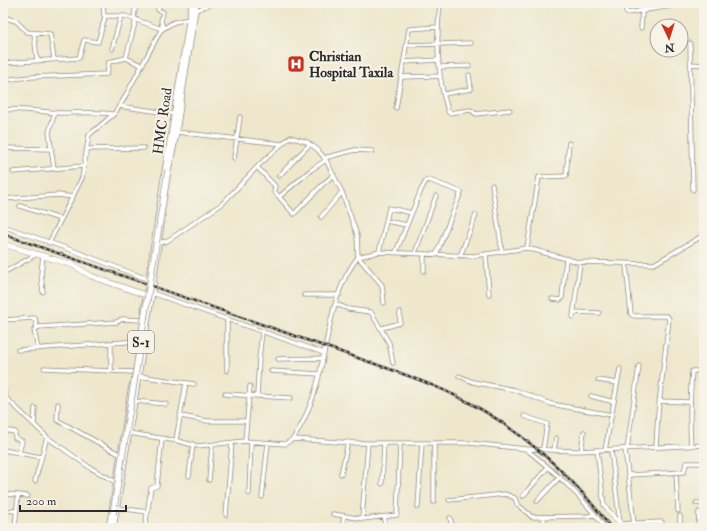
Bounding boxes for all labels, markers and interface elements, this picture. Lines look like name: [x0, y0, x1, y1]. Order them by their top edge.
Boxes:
north arrow: [649, 18, 689, 58]
text: N: [663, 41, 676, 54]
place label: Christian Hospital Taxila: [309, 48, 394, 82]
hospital icon: Christian Hospital Taxila: [286, 54, 306, 74]
street label: HMC Road: [149, 86, 176, 156]
road number: S-1: [128, 331, 154, 353]
scale bar: [20, 487, 126, 513]
text: 200 m: [26, 494, 57, 509]

